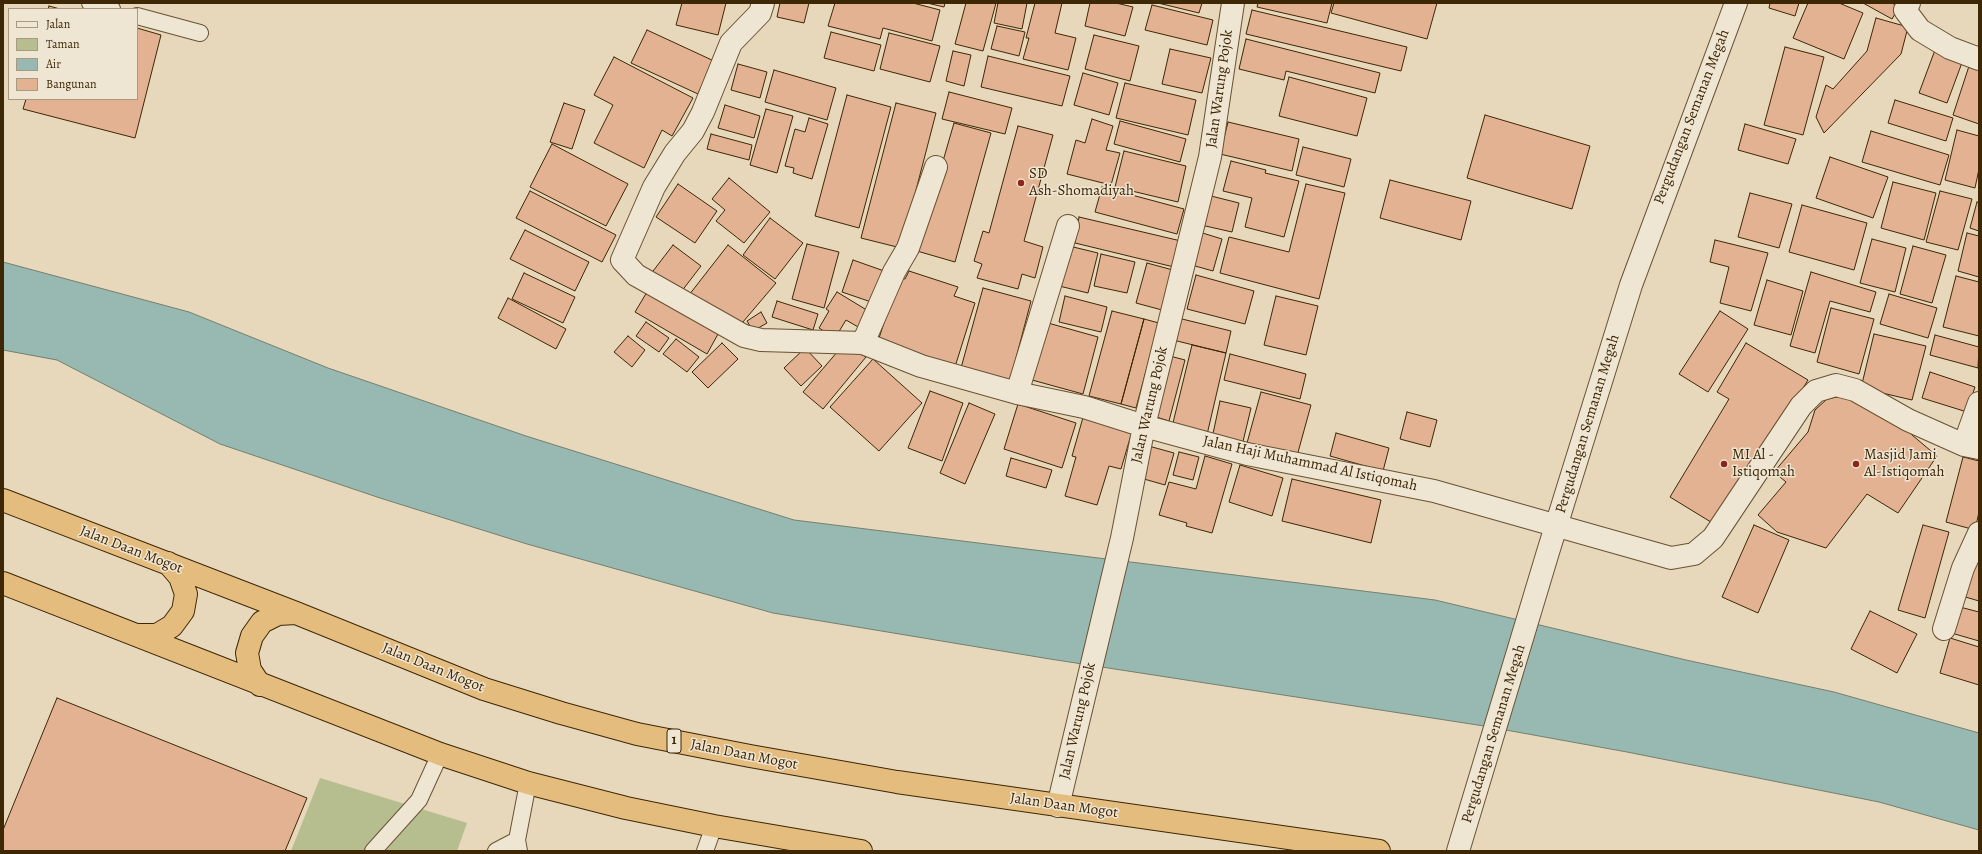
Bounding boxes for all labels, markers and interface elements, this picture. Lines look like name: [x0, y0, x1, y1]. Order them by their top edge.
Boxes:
legend: [8, 8, 138, 100]
text: Jalan: [46, 16, 70, 32]
street label: Pergudangan Semanan Megah: [1650, 27, 1734, 207]
street label: Jalan Warung Pojok: [1203, 29, 1237, 149]
text: Taman: [46, 36, 80, 52]
text: Air: [46, 56, 61, 72]
text: Bangunan: [46, 76, 97, 92]
place label: SD Ash-Shomadiyah: [1029, 165, 1134, 200]
marker: SD Ash-Shomadiyah: [1016, 178, 1026, 188]
street label: Pergudangan Semanan Megah: [1552, 332, 1624, 516]
street label: Jalan Warung Pojok: [1128, 345, 1172, 465]
street label: Jalan Haji Muhammad Al Istiqomah: [1201, 432, 1419, 496]
place label: MI Al - Istiqomah: [1732, 446, 1795, 481]
place label: Masjid Jami Al-Istiqomah: [1864, 446, 1944, 481]
marker: MI Al - Istiqomah: [1719, 459, 1729, 469]
marker: Masjid Jami Al-Istiqomah: [1851, 459, 1861, 469]
street label: Jalan Daan Mogot: [77, 522, 185, 578]
street label: Jalan Daan Mogot: [379, 639, 487, 697]
street label: Pergudangan Semanan Megah: [1458, 642, 1530, 826]
street label: Jalan Warung Pojok: [1056, 661, 1100, 781]
road number: 1: [667, 729, 681, 753]
street label: Jalan Daan Mogot: [689, 736, 799, 774]
street label: Jalan Daan Mogot: [1009, 790, 1119, 822]

